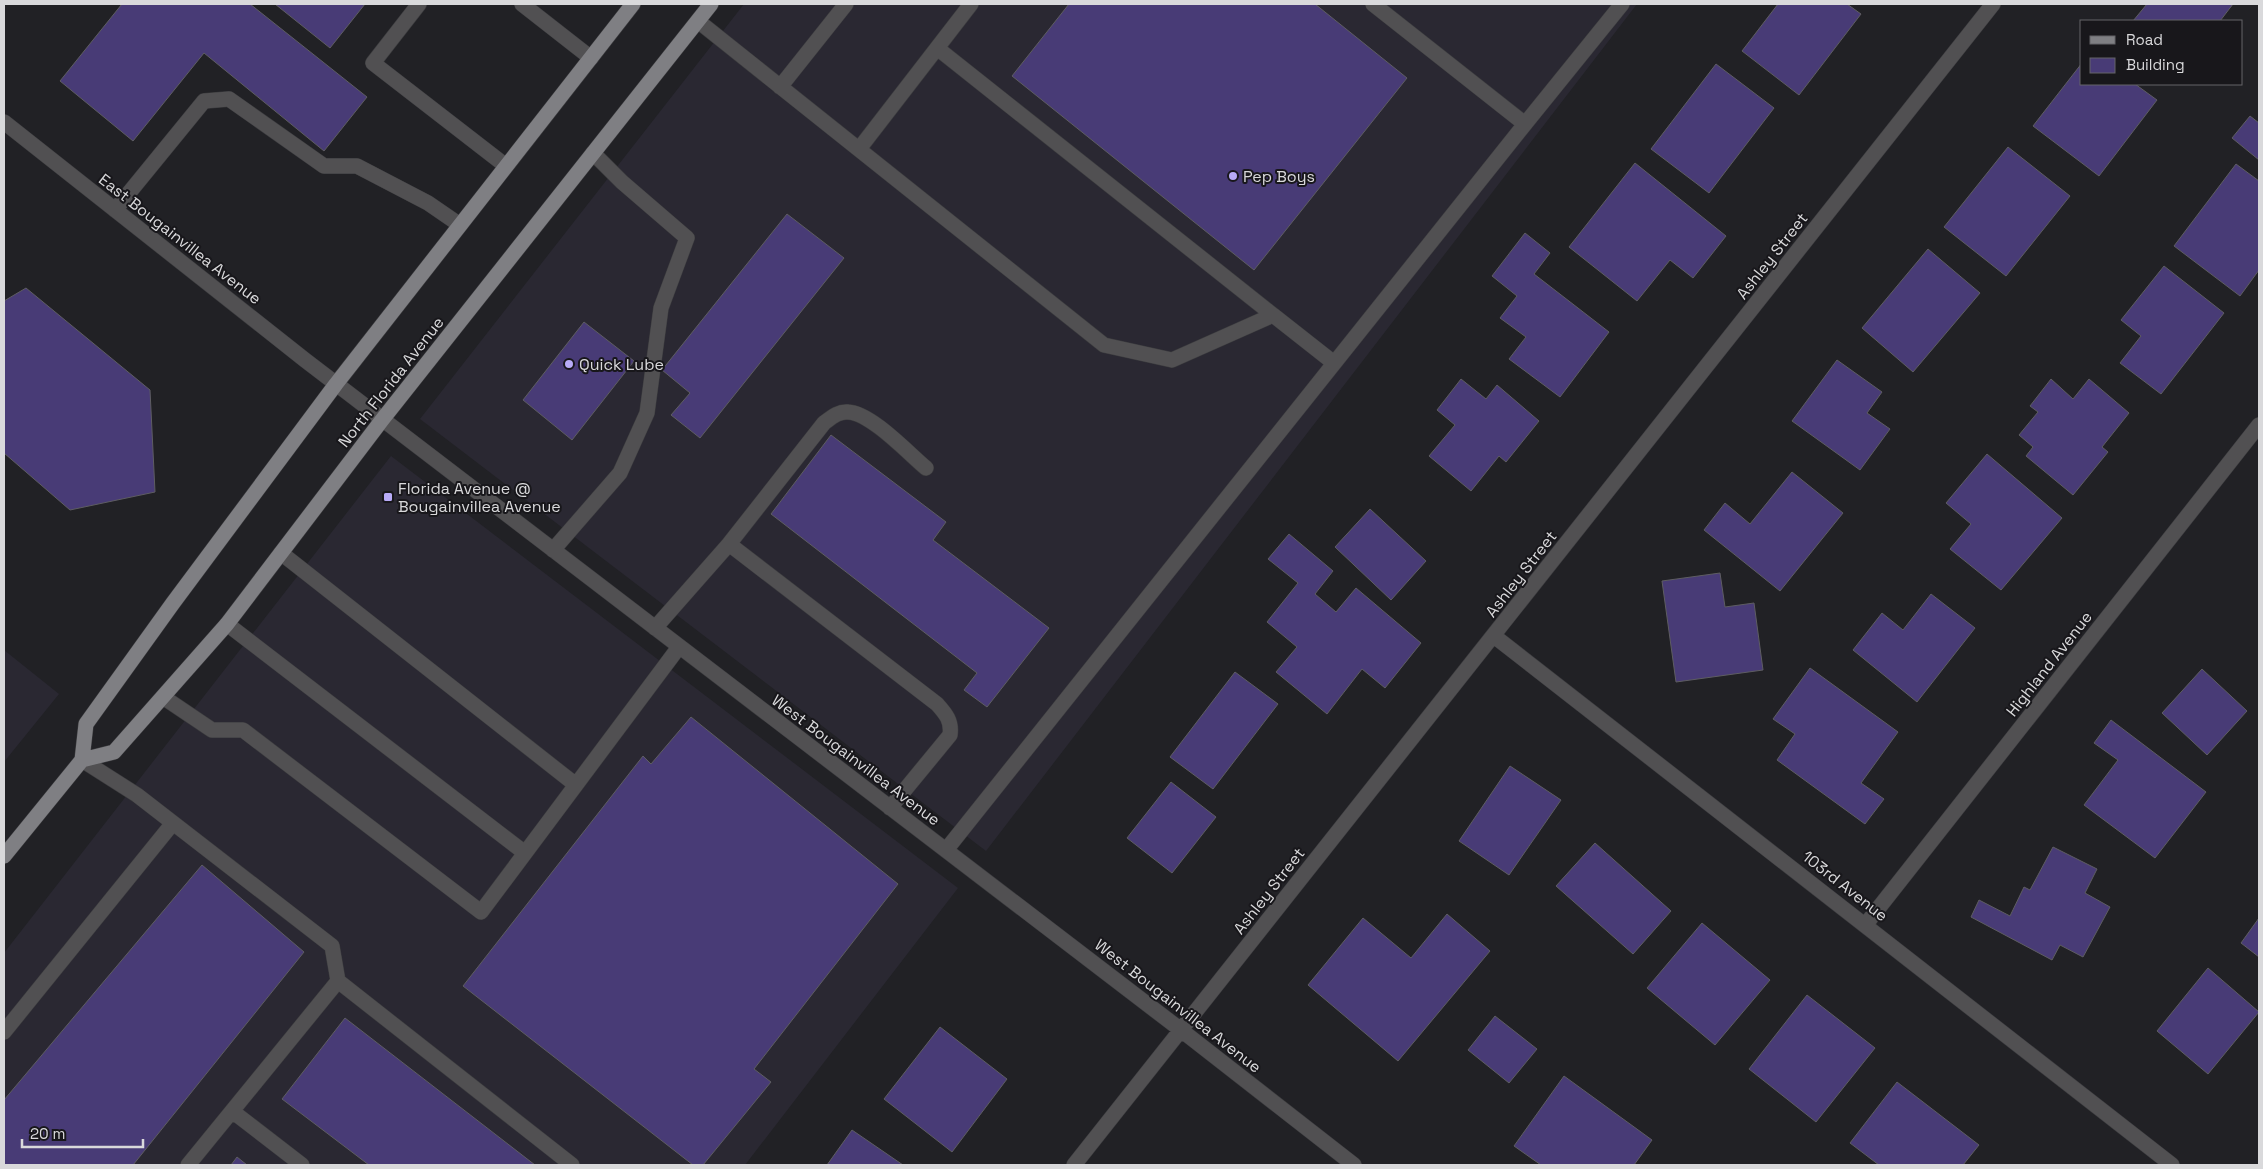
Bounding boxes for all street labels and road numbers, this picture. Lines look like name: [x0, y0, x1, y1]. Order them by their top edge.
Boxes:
street label: East Bougainvillea Avenue: [95, 169, 265, 309]
street label: Ashley Street: [1732, 208, 1812, 304]
street label: North Florida Avenue: [333, 312, 449, 452]
street label: Ashley Street: [1481, 526, 1561, 622]
street label: Highland Avenue: [2001, 607, 2097, 721]
street label: West Bougainvillea Avenue: [768, 690, 944, 830]
street label: Ashley Street: [1229, 843, 1309, 939]
street label: 103rd Avenue: [1798, 846, 1892, 926]
street label: West Bougainvillea Avenue: [1091, 934, 1265, 1078]

